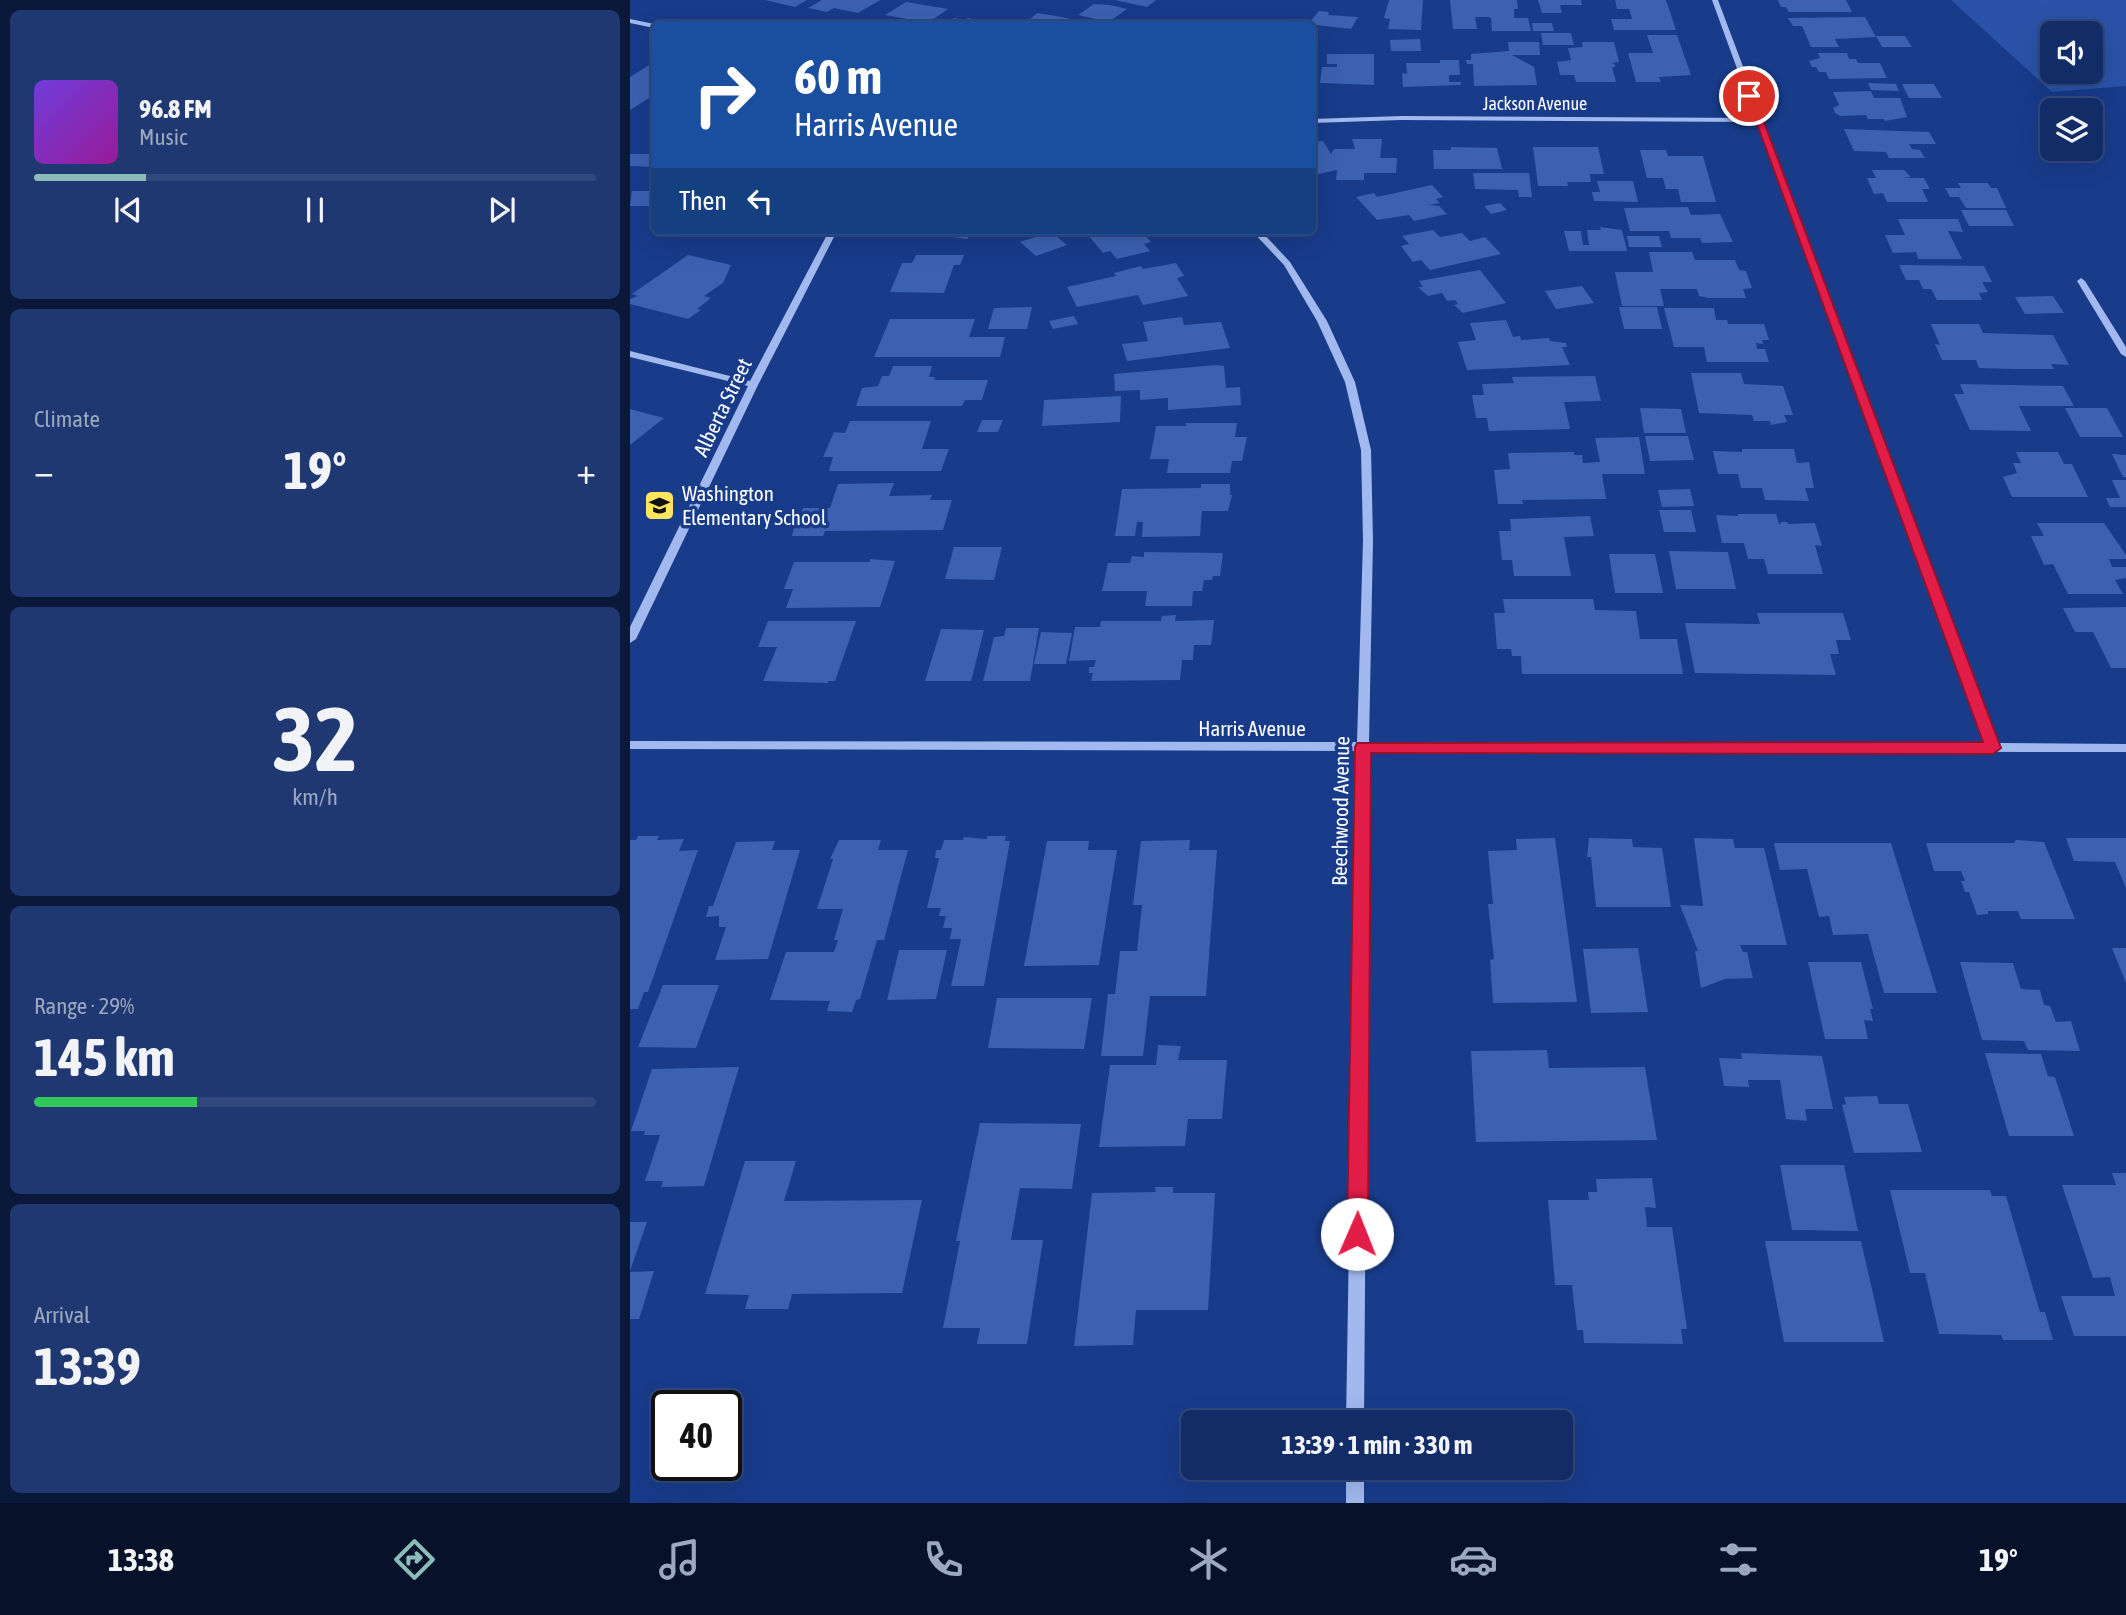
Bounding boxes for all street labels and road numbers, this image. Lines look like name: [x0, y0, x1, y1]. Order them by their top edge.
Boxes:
street label: Jackson Avenue: [1483, 93, 1587, 114]
street label: Alberta Street: [688, 354, 756, 460]
street label: Harris Avenue: [1198, 716, 1306, 740]
street label: Beechwood Avenue: [1327, 736, 1353, 886]

